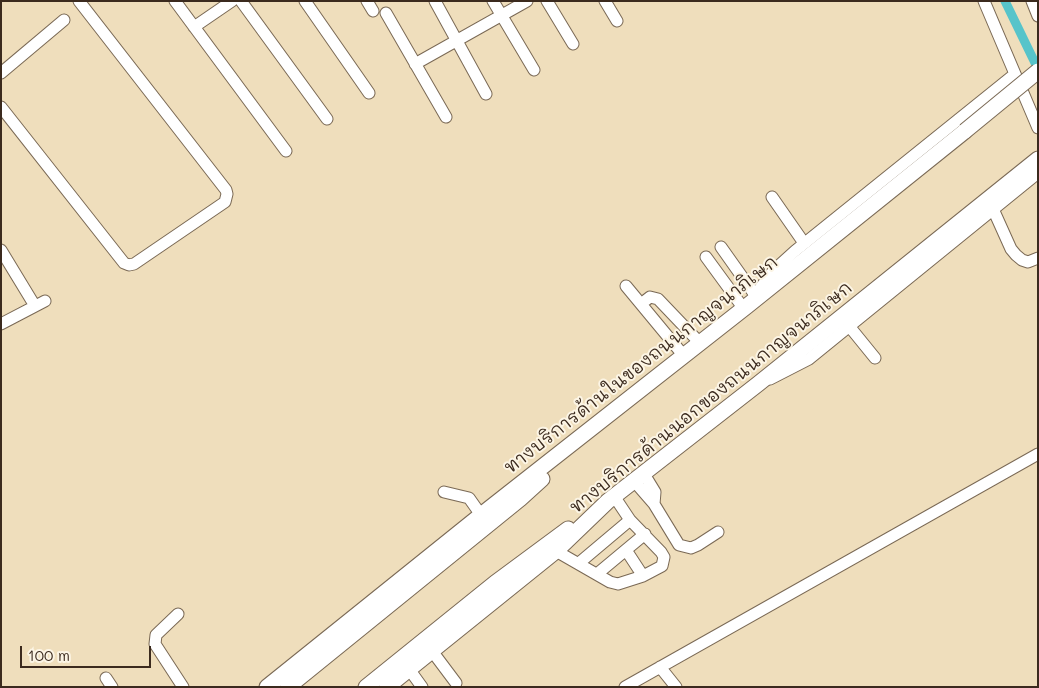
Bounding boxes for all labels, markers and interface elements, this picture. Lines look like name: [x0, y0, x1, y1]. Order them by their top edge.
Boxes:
street label: ทางบริการด้านในของถนนกาญจนาภิเษก: [500, 251, 782, 479]
street label: ทางบริการด้านนอกของถนนกาญจนาภิเษก: [565, 277, 857, 519]
scale bar: [22, 636, 154, 668]
text: 100 m: [28, 645, 70, 665]

